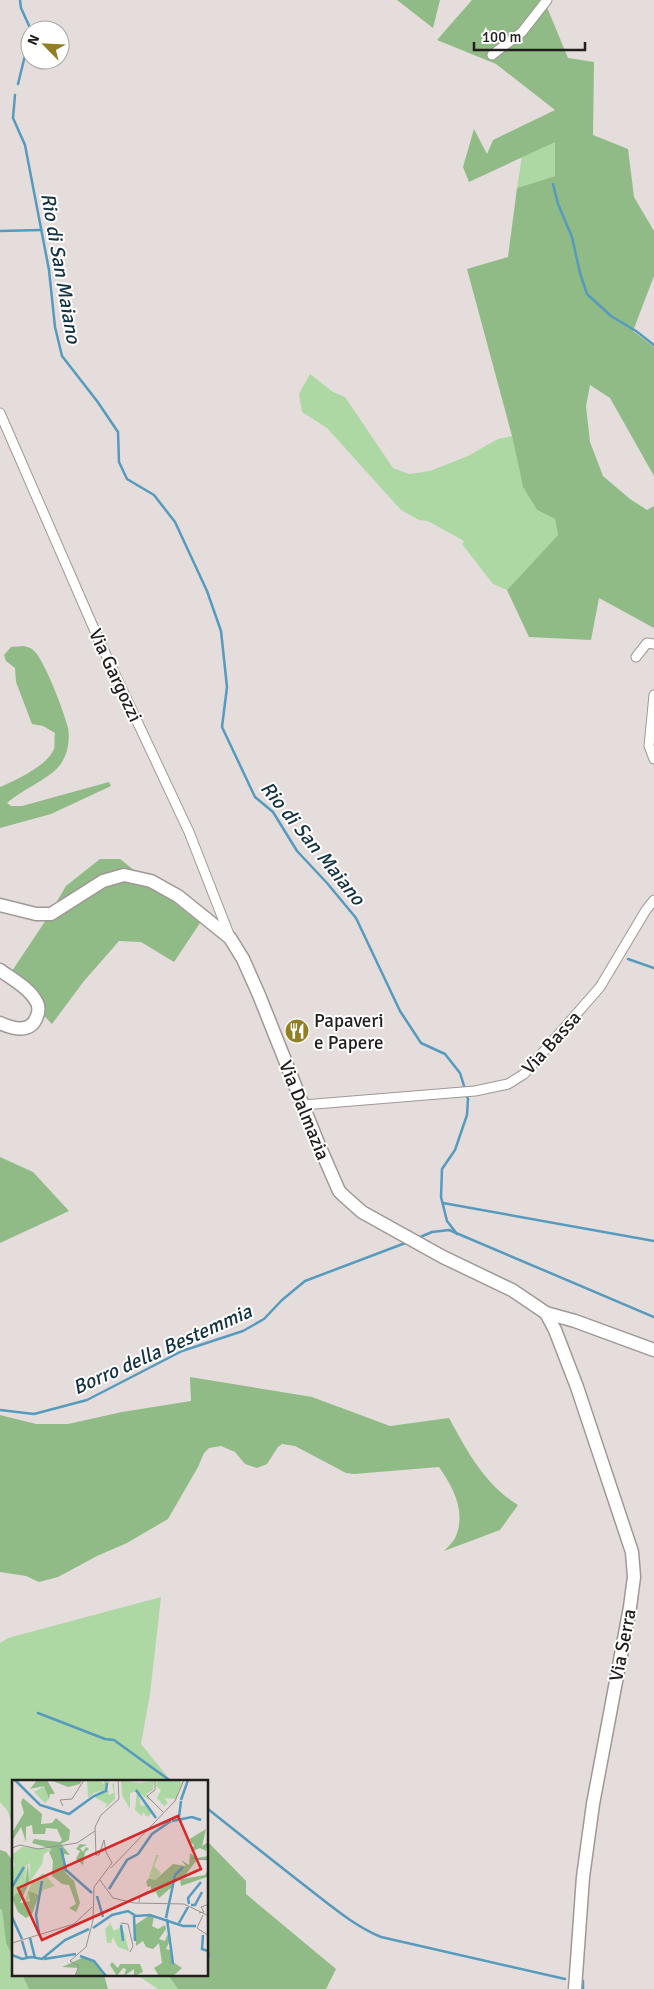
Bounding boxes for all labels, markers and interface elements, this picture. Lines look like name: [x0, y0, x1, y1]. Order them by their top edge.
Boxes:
north arrow: [20, 20, 70, 70]
scale bar: [474, 20, 585, 52]
text: 100 m: [482, 28, 522, 46]
text: N: [24, 32, 43, 48]
water label: Rio di San Maiano: [35, 191, 86, 347]
street label: Via Gargozzi: [83, 625, 147, 726]
water label: Rio di San Maiano: [255, 776, 371, 912]
street label: Via Bassa: [517, 1006, 587, 1079]
place label: Papaveri e Papere: [314, 1009, 384, 1055]
restaurant icon: Papaveri e Papere: [284, 1018, 310, 1044]
street label: Via Dalmazia: [273, 1057, 335, 1164]
water label: Borro della Bestemmia: [69, 1298, 256, 1400]
street label: Via Serra: [604, 1607, 642, 1684]
inset map: [12, 1780, 209, 1976]

